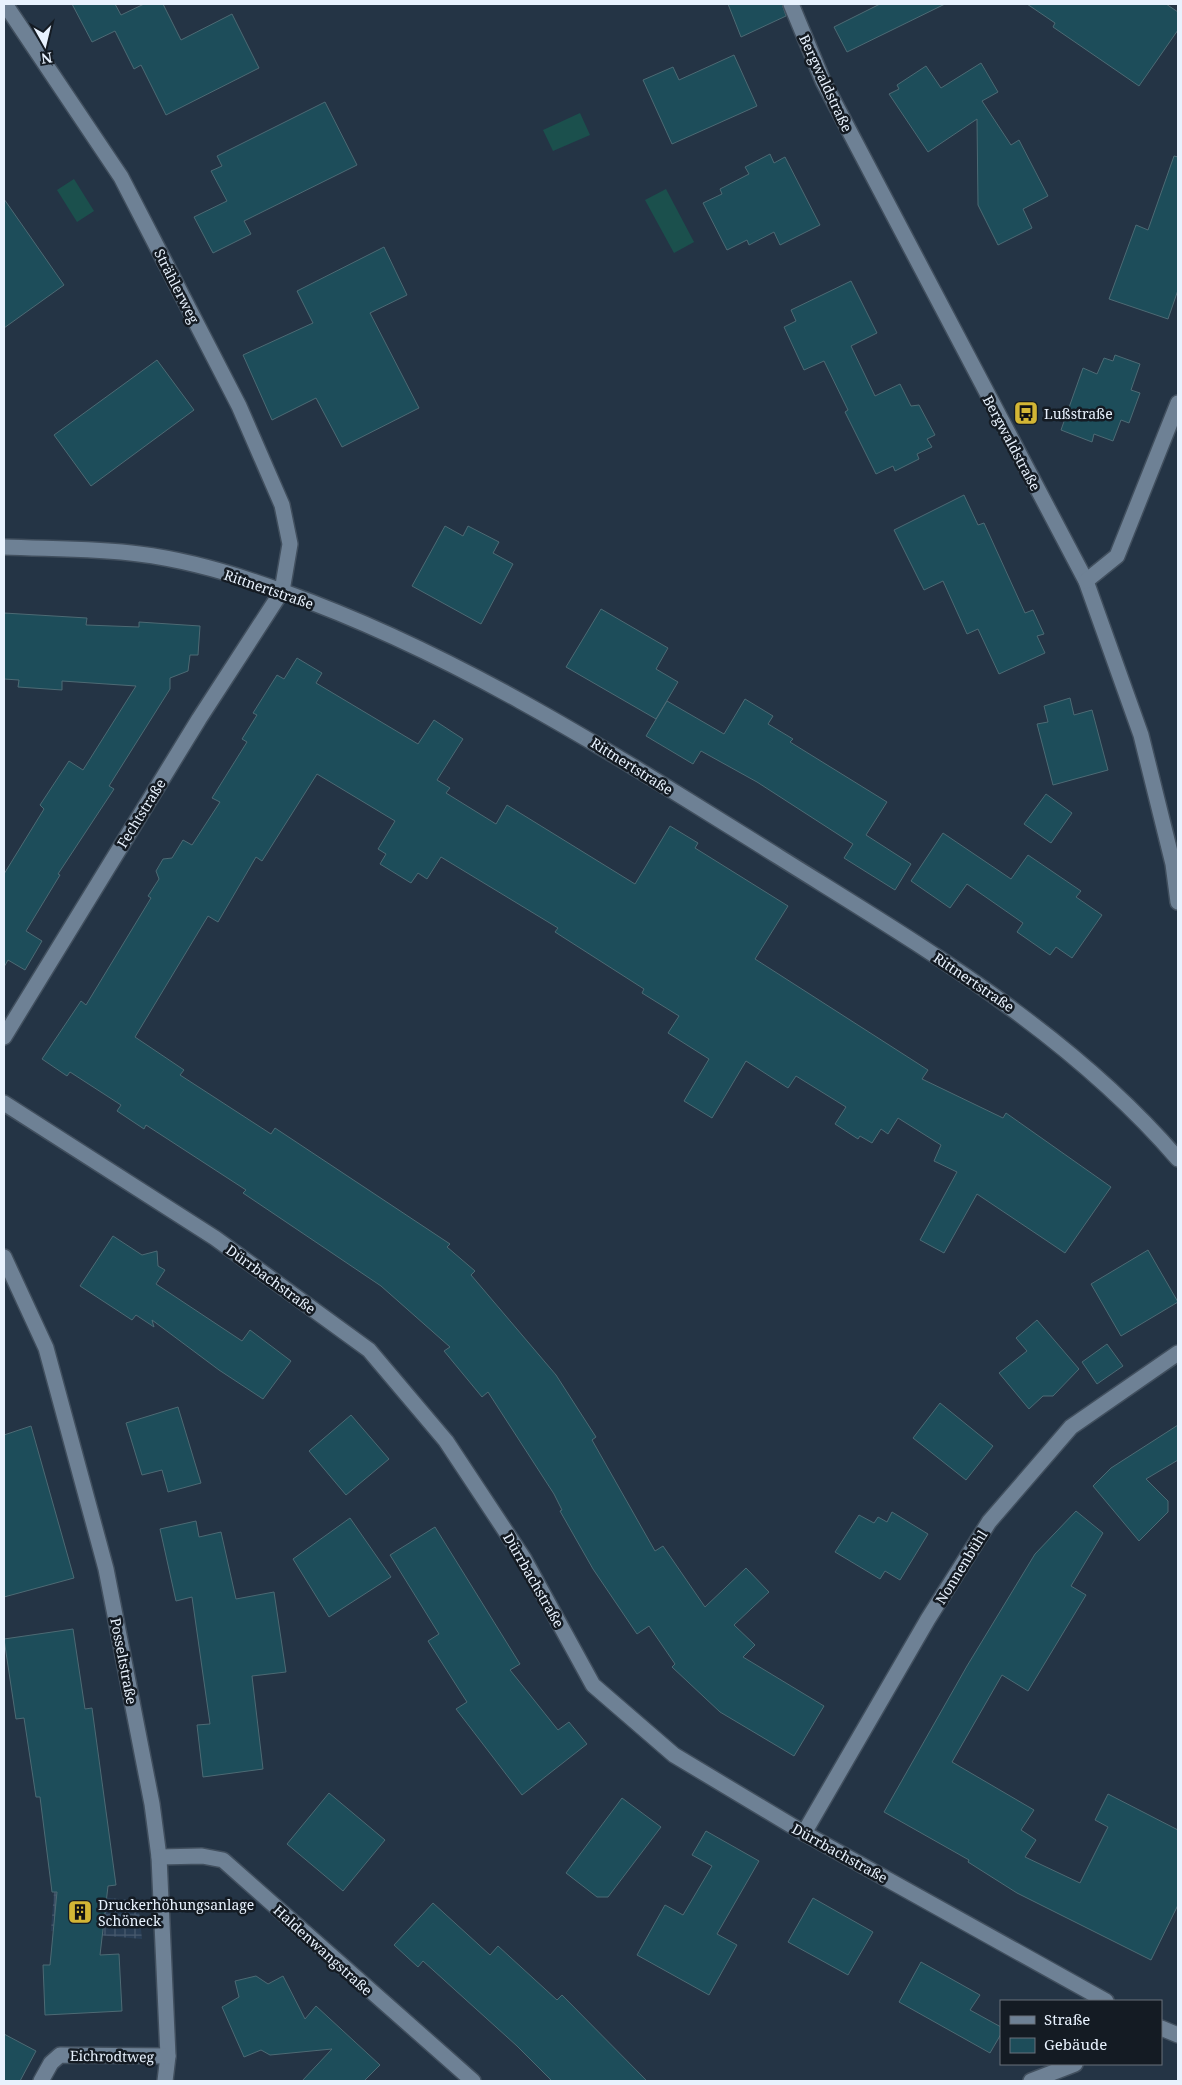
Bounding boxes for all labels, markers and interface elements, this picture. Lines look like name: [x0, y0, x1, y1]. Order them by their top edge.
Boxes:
north arrow: [20, 20, 70, 70]
street label: Bergwaldstraße: [795, 31, 857, 135]
text: N: [40, 48, 54, 69]
street label: Strählerweg: [150, 246, 204, 327]
street label: Bergwaldstraße: [979, 392, 1045, 494]
bus stop icon: Lußstraße: [1013, 400, 1039, 426]
place label: Lußstraße: [1044, 404, 1113, 423]
street label: Rittnertstraße: [222, 565, 316, 613]
street label: Rittnertstraße: [587, 733, 677, 799]
street label: Fechtstraße: [112, 775, 170, 851]
street label: Rittnertstraße: [930, 948, 1018, 1016]
street label: Dürrbachstraße: [222, 1240, 320, 1318]
street label: Nonnenbühl: [931, 1526, 992, 1608]
street label: Dürrbachstraße: [499, 1529, 569, 1631]
street label: Posseltstraße: [106, 1616, 142, 1706]
street label: Dürrbachstraße: [789, 1819, 891, 1887]
place label: Druckerhöhungsanlage Schöneck: [98, 1895, 254, 1930]
building icon: Druckerhöhungsanlage Schöneck: [67, 1899, 93, 1925]
street label: Haldenwangstraße: [269, 1900, 377, 2000]
legend: [1000, 2000, 1162, 2065]
text: Straße: [1044, 2009, 1090, 2029]
text: Gebäude: [1044, 2034, 1107, 2054]
street label: Eichrodtweg: [70, 2046, 155, 2066]

